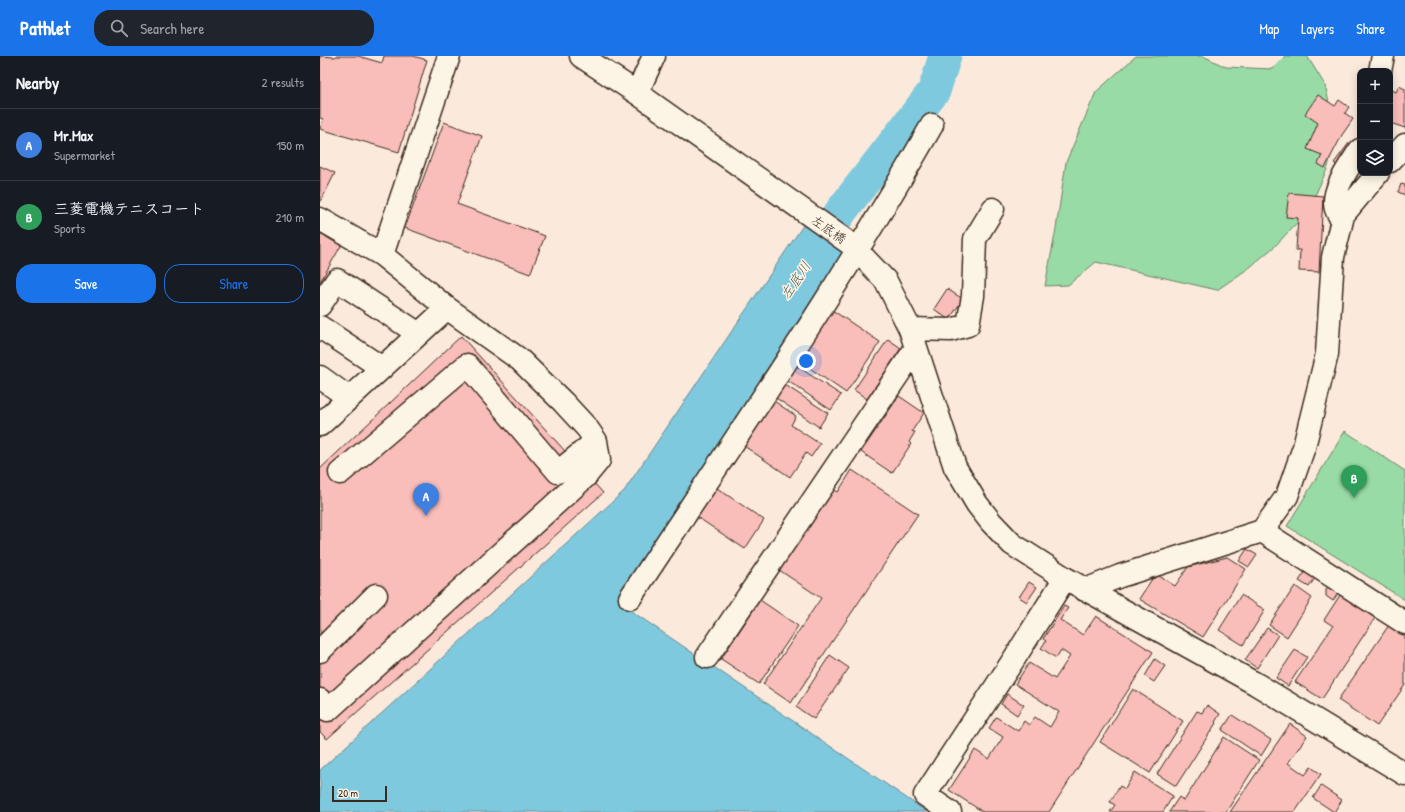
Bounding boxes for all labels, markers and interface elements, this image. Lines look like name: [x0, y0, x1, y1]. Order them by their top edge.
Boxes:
search box: [94, 10, 374, 46]
text: Pathlet: [20, 15, 70, 41]
icon: search: [108, 17, 130, 39]
text: Search here: [140, 18, 204, 39]
text: Map: [1259, 19, 1279, 38]
text: Layers: [1301, 19, 1334, 38]
text: Share: [1356, 19, 1385, 38]
map controls: [1357, 68, 1393, 176]
button: +: [1357, 68, 1393, 104]
text: Nearby: [16, 71, 59, 94]
text: 2 results: [262, 73, 304, 91]
button: −: [1357, 104, 1393, 140]
text: Mr.Max: [54, 125, 93, 146]
text: A: [26, 136, 32, 154]
text: 150 m: [276, 136, 304, 154]
button: layers: [1357, 140, 1393, 176]
text: Supermarket: [54, 146, 115, 164]
text: 三菱電機テニスコート: [54, 198, 204, 219]
text: B: [26, 208, 32, 226]
text: 210 m: [276, 208, 304, 226]
street label: 左底橋: [808, 210, 850, 248]
text: Sports: [54, 219, 85, 237]
water label: 左底川: [775, 257, 815, 303]
button: Save: [16, 264, 156, 303]
button: Share: [164, 264, 304, 303]
your location: [796, 351, 816, 371]
pin: B: [1341, 465, 1367, 498]
pin: A: [413, 483, 439, 516]
scale bar: [332, 784, 387, 803]
text: 20 m: [338, 786, 358, 800]

